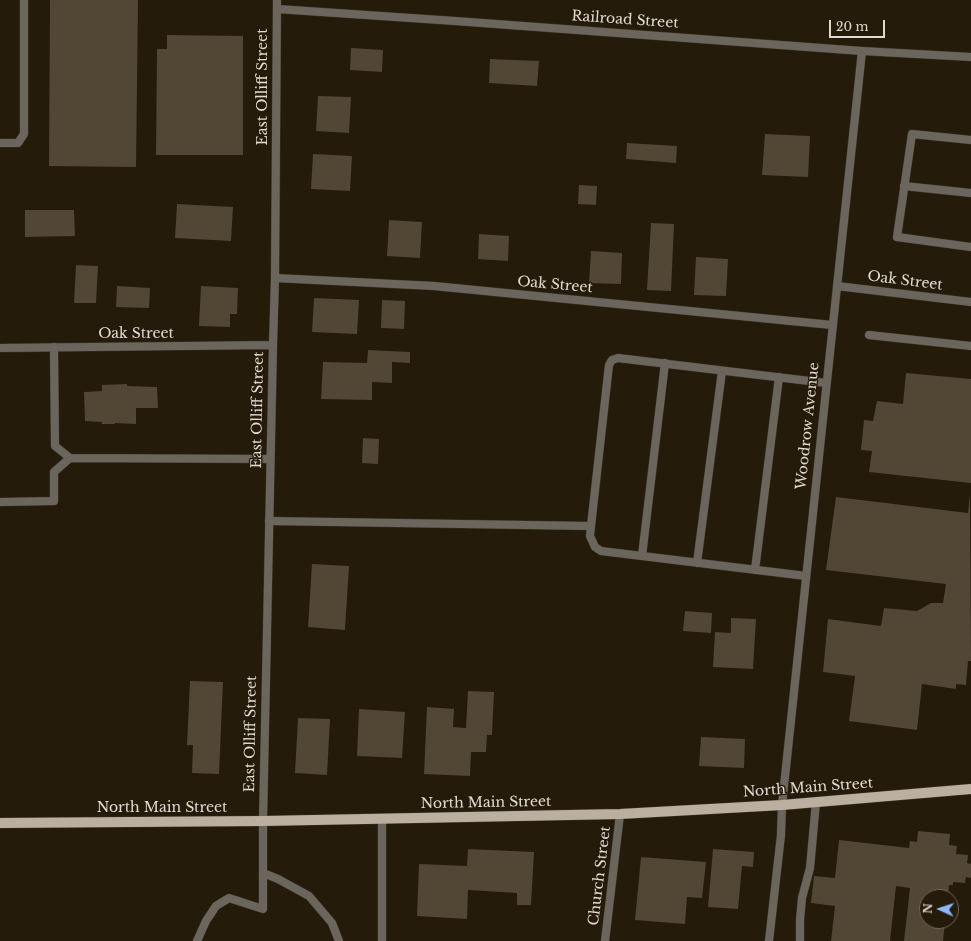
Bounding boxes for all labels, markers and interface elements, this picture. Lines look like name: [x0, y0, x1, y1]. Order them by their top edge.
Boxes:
street label: Railroad Street: [571, 8, 679, 32]
scale bar: [831, 12, 887, 38]
text: 20 m: [836, 19, 868, 34]
street label: East Olliff Street: [255, 29, 271, 145]
street label: Oak Street: [866, 268, 944, 294]
street label: Oak Street: [517, 273, 593, 297]
street label: Oak Street: [98, 326, 174, 342]
street label: East Olliff Street: [249, 351, 267, 469]
street label: Woodrow Avenue: [793, 362, 823, 490]
street label: East Olliff Street: [242, 675, 260, 793]
street label: North Main Street: [742, 775, 874, 801]
street label: North Main Street: [421, 793, 551, 813]
street label: North Main Street: [97, 800, 227, 816]
street label: Church Street: [586, 825, 614, 927]
north arrow: [919, 889, 959, 929]
text: N: [921, 903, 935, 914]

